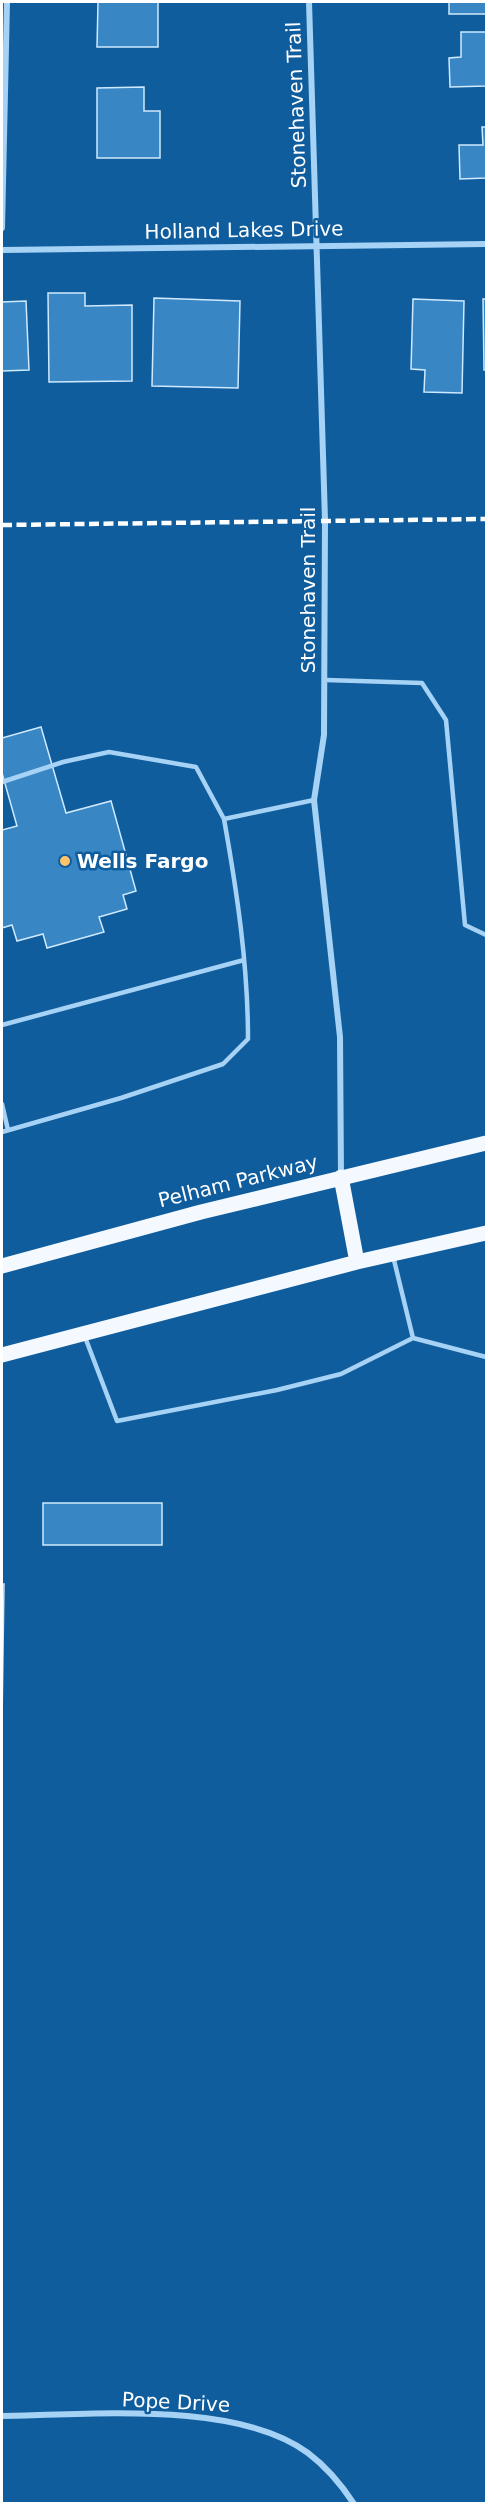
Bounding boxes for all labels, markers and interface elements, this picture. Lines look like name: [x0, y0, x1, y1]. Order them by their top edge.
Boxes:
street label: Stonehaven Trail: [281, 21, 311, 189]
street label: Holland Lakes Drive: [144, 216, 344, 244]
street label: Stonehaven Trail: [296, 507, 320, 673]
place label: Wells Fargo: [77, 849, 208, 873]
marker: Wells Fargo: [58, 854, 72, 868]
street label: Pelham Parkway: [156, 1150, 320, 1212]
street label: Pope Drive: [121, 2387, 231, 2417]

